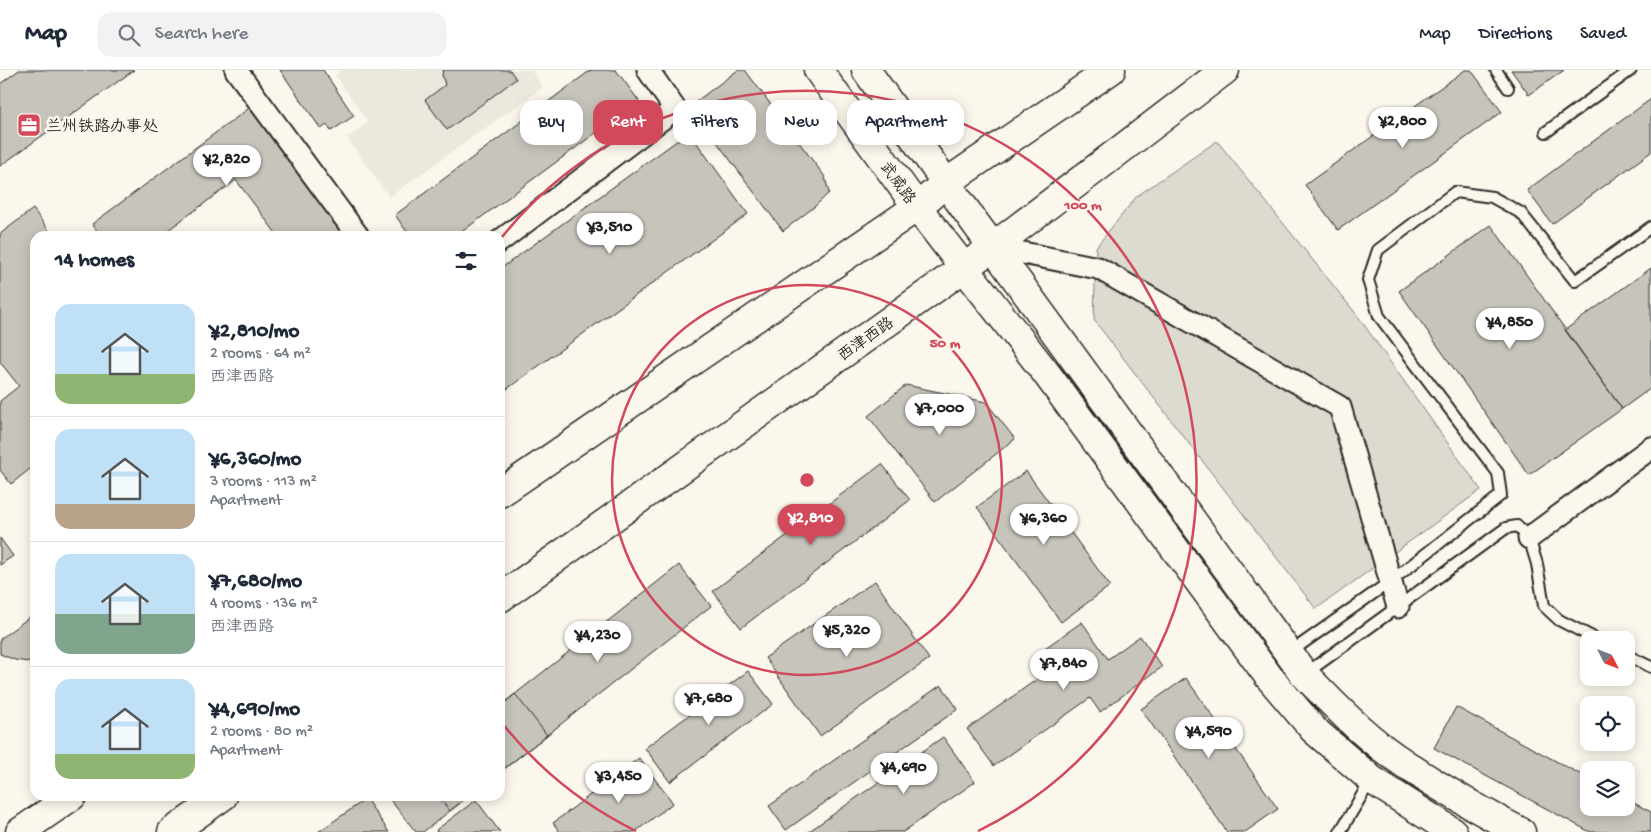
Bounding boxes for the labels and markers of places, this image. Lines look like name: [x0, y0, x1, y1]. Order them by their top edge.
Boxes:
pin: ¥2,800: [1362, 106, 1444, 149]
office icon: 兰州铁路办事处: [16, 112, 42, 138]
place label: 兰州铁路办事处: [46, 117, 159, 138]
pin: ¥2,820: [186, 144, 268, 187]
pin: ¥3,510: [569, 212, 651, 255]
pin: ¥4,850: [1469, 308, 1551, 350]
pin: ¥7,000: [899, 394, 981, 436]
centre of rings: [798, 471, 816, 489]
pin: ¥2,810: [770, 504, 852, 546]
pin: ¥6,360: [1003, 504, 1085, 546]
pin: ¥5,320: [806, 616, 888, 658]
pin: ¥4,230: [557, 620, 639, 663]
pin: ¥7,840: [1023, 648, 1105, 691]
pin: ¥7,680: [668, 684, 750, 726]
pin: ¥4,590: [1168, 716, 1250, 759]
pin: ¥4,690: [863, 752, 945, 795]
pin: ¥3,450: [578, 762, 660, 804]

